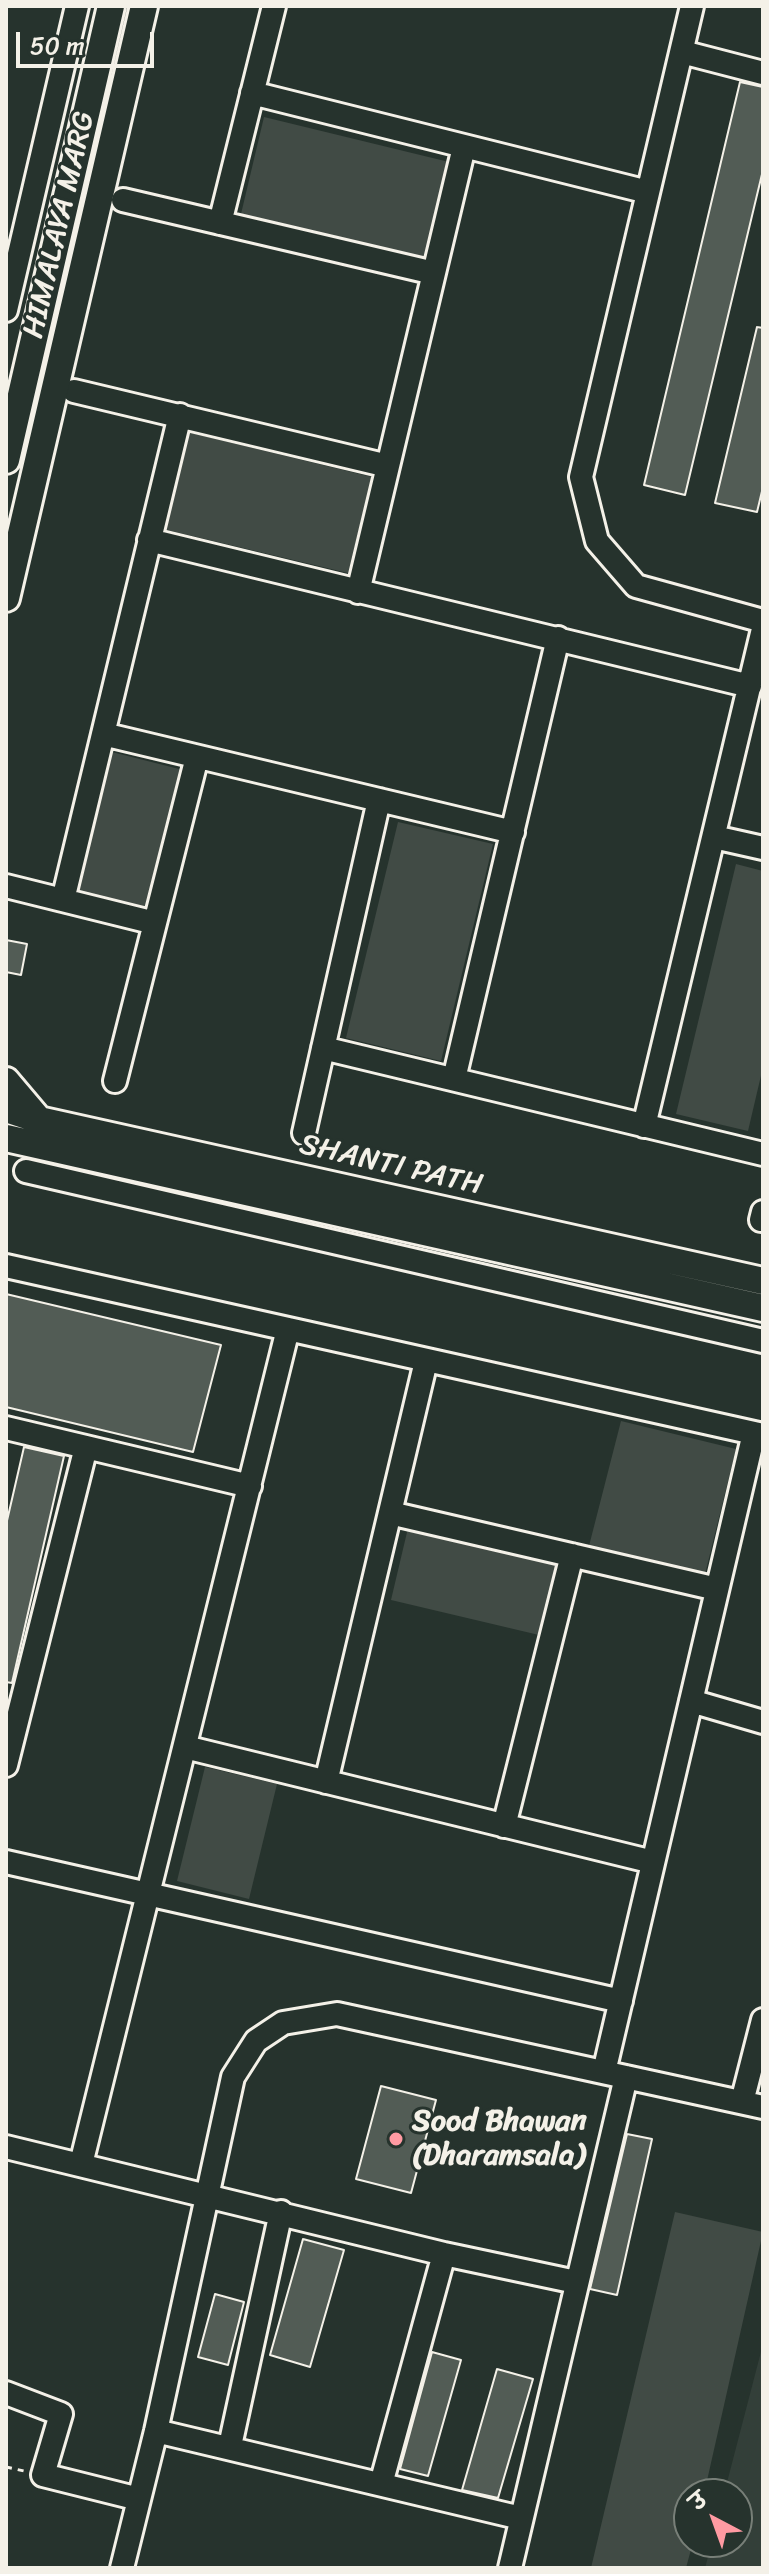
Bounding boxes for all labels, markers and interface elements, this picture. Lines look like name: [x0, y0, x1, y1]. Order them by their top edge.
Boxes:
scale bar: [20, 16, 158, 66]
text: 50 m: [30, 25, 85, 67]
street label: HIMALAYA MARG: [16, 108, 104, 342]
street label: SHANTI PATH: [296, 1127, 486, 1205]
place label: Sood Bhawan (Dharamsala): [412, 2104, 587, 2174]
marker: Sood Bhawan (Dharamsala): [387, 2130, 405, 2148]
north arrow: [673, 2478, 753, 2558]
text: उ: [680, 2481, 717, 2521]

